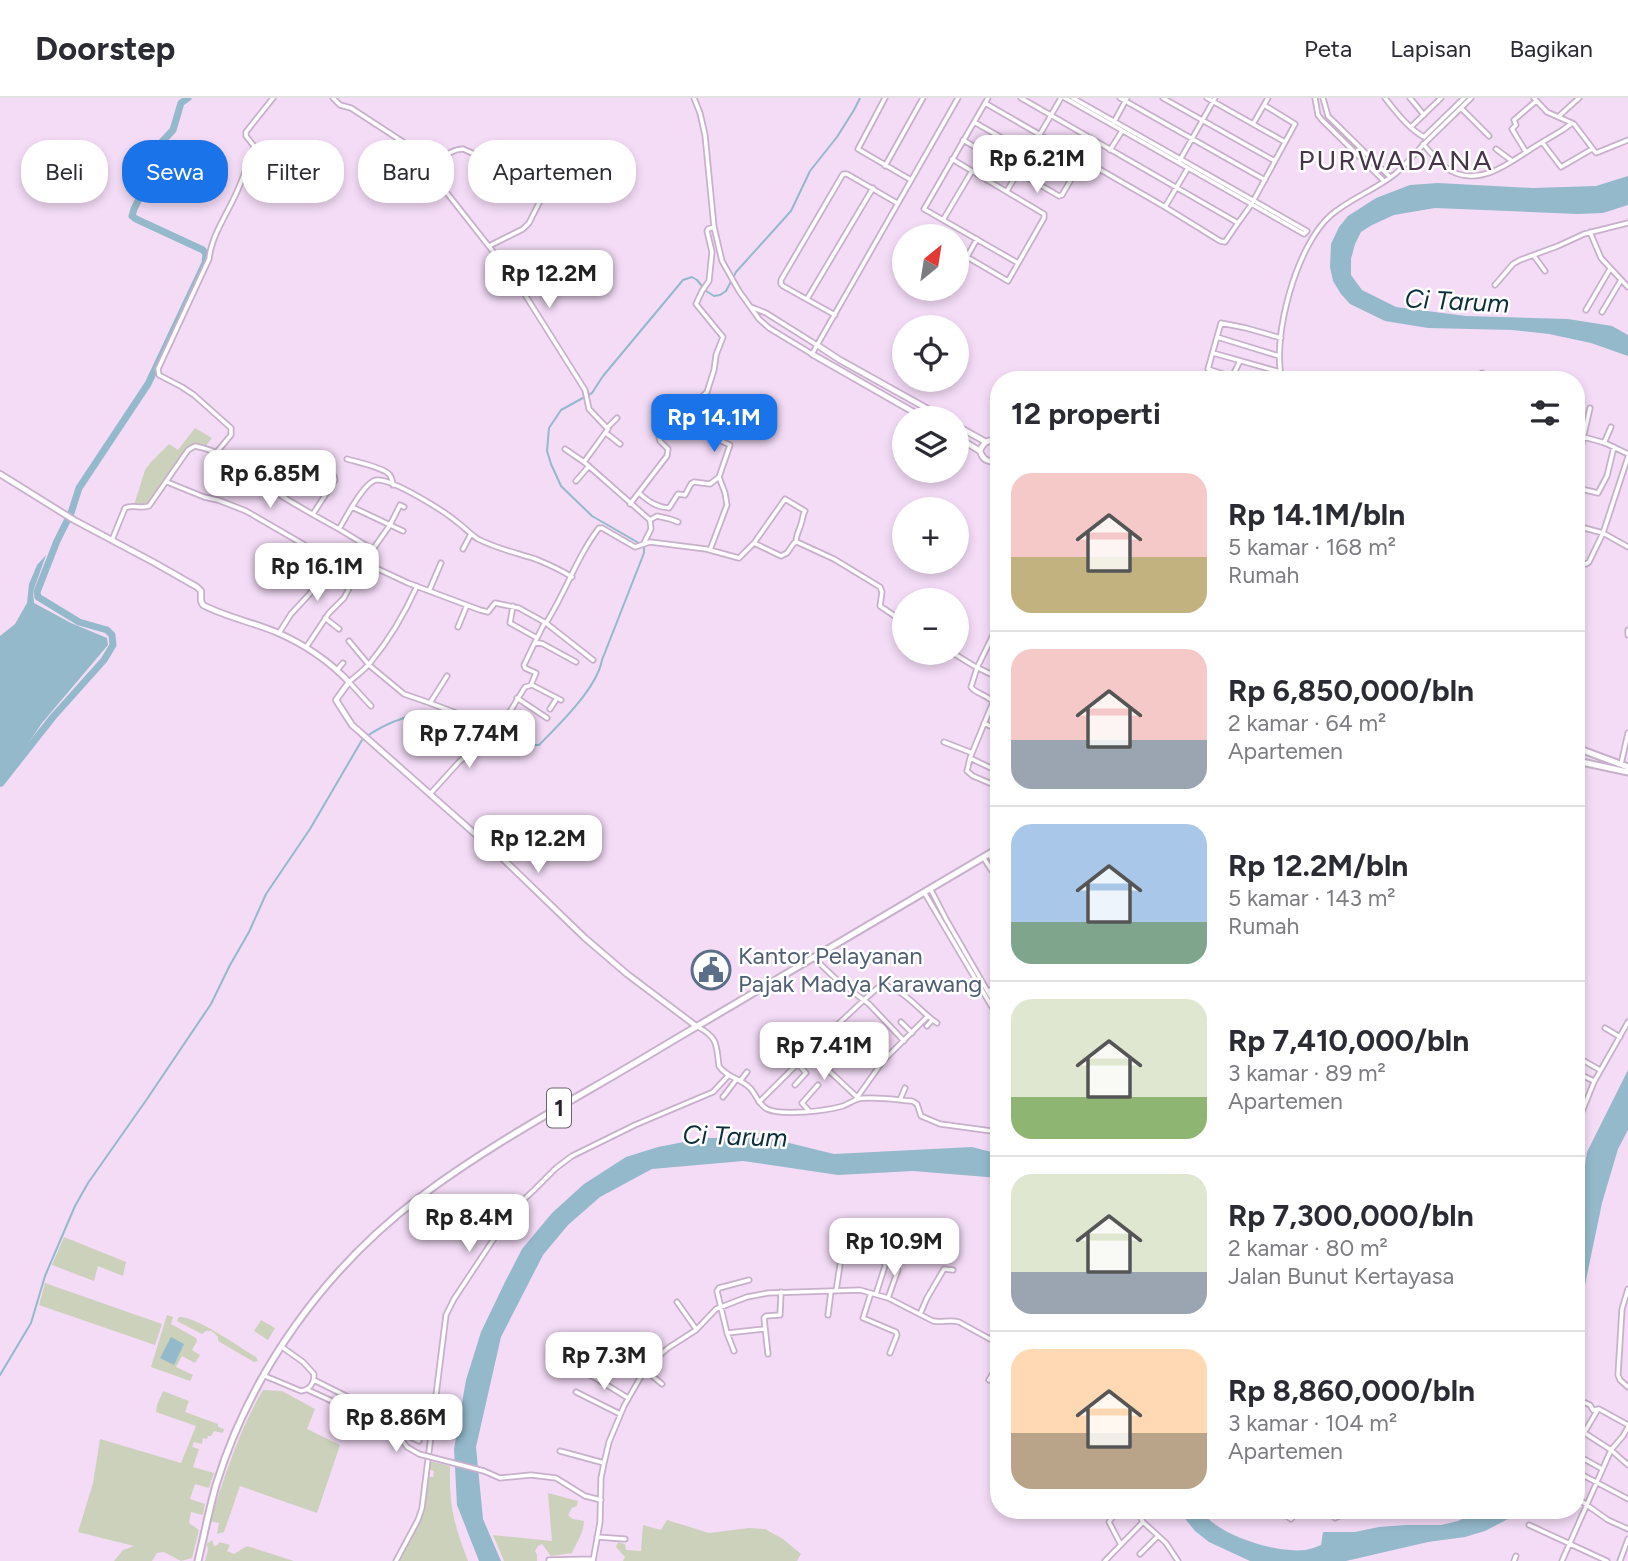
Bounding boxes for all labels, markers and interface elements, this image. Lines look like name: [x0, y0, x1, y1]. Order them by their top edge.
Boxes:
text: Doorstep: [35, 29, 175, 68]
text: Peta: [1304, 34, 1352, 63]
text: Lapisan: [1390, 34, 1471, 63]
text: Bagikan: [1509, 34, 1593, 63]
pin: Rp 6.21M: [965, 136, 1109, 195]
chip: Beli: [21, 140, 108, 203]
chip: Sewa: [122, 140, 228, 203]
chip: Filter: [242, 140, 344, 203]
chip: Baru: [358, 140, 454, 203]
chip: Apartemen: [468, 140, 636, 203]
district label: PURWADANA: [1298, 143, 1494, 177]
text: Rp 6.21M: [989, 144, 1085, 172]
north arrow: [892, 224, 970, 301]
map controls: [892, 224, 969, 665]
pin: Rp 12.2M: [477, 250, 621, 310]
text: Rp 12.2M: [501, 259, 597, 287]
water label: Ci Tarum: [1404, 282, 1510, 320]
button: locate: [892, 315, 969, 392]
pin: Rp 14.1M: [642, 394, 786, 454]
icon: filters: [1526, 394, 1564, 432]
text: 12 properti: [1011, 395, 1161, 432]
text: Rp 14.1M: [667, 403, 761, 431]
button: layers: [892, 406, 969, 483]
pin: Rp 6.85M: [198, 450, 342, 510]
text: Rp 6.85M: [220, 459, 320, 487]
text: Rp 14.1M/bln: [1228, 496, 1405, 533]
button: +: [892, 497, 969, 574]
icon: home: [1067, 501, 1151, 585]
text: 5 kamar · 168 m²: [1228, 533, 1396, 561]
pin: Rp 16.1M: [245, 544, 389, 603]
text: Rp 16.1M: [271, 552, 363, 580]
text: Rumah: [1228, 561, 1299, 589]
button: −: [892, 588, 969, 665]
text: Rp 6,850,000/bln: [1228, 672, 1474, 709]
icon: home: [1067, 677, 1151, 761]
text: 2 kamar · 64 m²: [1228, 709, 1386, 737]
pin: Rp 7.74M: [397, 710, 541, 770]
text: Rp 7.74M: [419, 719, 519, 747]
text: Apartemen: [1228, 737, 1343, 765]
pin: Rp 12.2M: [466, 816, 610, 875]
text: Rp 12.2M: [490, 824, 586, 852]
text: Rp 12.2M/bln: [1228, 847, 1408, 884]
icon: home: [1067, 852, 1151, 936]
text: 5 kamar · 143 m²: [1228, 884, 1396, 912]
text: Rumah: [1228, 912, 1299, 940]
place label: Kantor Pelayanan Pajak Madya Karawang: [738, 941, 982, 998]
public building icon: Kantor Pelayanan Pajak Madya Karawang: [690, 949, 732, 991]
text: Rp 7,410,000/bln: [1228, 1022, 1469, 1059]
pin: Rp 7.41M: [752, 1023, 896, 1082]
icon: home: [1067, 1027, 1151, 1111]
text: Rp 7.41M: [776, 1031, 872, 1059]
text: 3 kamar · 89 m²: [1228, 1059, 1386, 1087]
text: Apartemen: [1228, 1087, 1343, 1115]
road number: 1: [547, 1088, 571, 1128]
water label: Ci Tarum: [682, 1118, 788, 1154]
pin: Rp 8.4M: [404, 1194, 534, 1254]
text: Rp 7,300,000/bln: [1228, 1197, 1474, 1234]
icon: home: [1067, 1202, 1151, 1286]
text: Rp 8.4M: [425, 1203, 513, 1231]
pin: Rp 10.9M: [822, 1218, 966, 1278]
text: Rp 10.9M: [845, 1227, 943, 1255]
text: 2 kamar · 80 m²: [1228, 1234, 1388, 1262]
text: Jalan Bunut Kertayasa: [1228, 1262, 1454, 1290]
pin: Rp 7.3M: [539, 1332, 669, 1392]
text: Rp 7.3M: [561, 1341, 647, 1369]
text: Rp 8,860,000/bln: [1228, 1372, 1475, 1409]
icon: home: [1067, 1377, 1151, 1461]
pin: Rp 8.86M: [324, 1394, 468, 1454]
text: Rp 8.86M: [345, 1403, 447, 1431]
text: 3 kamar · 104 m²: [1228, 1409, 1397, 1437]
text: Apartemen: [1228, 1437, 1343, 1465]

